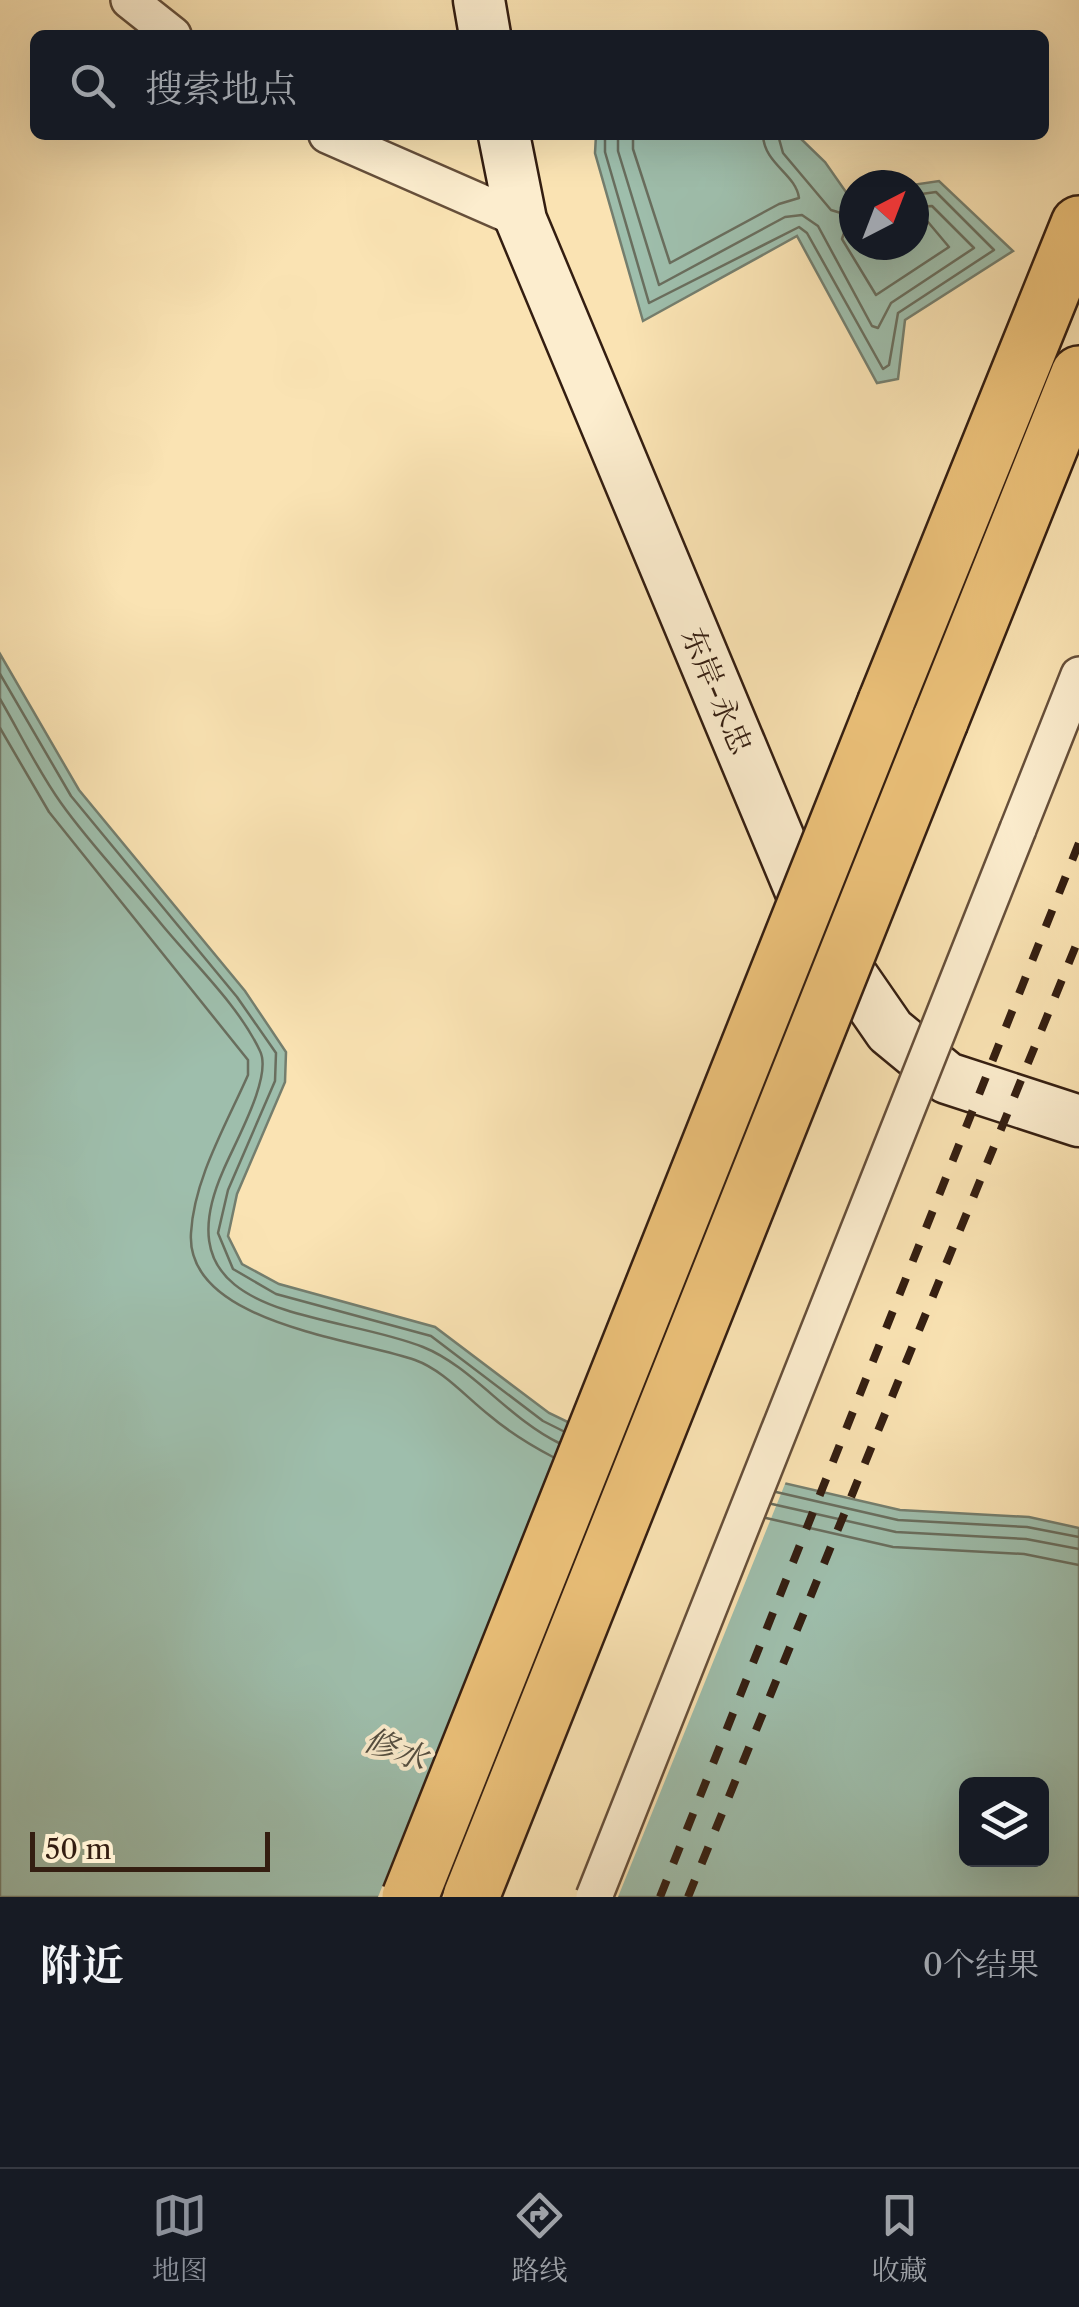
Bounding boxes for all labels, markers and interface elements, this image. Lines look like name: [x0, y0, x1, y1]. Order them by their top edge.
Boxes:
search box: [30, 30, 1049, 140]
icon: search: [65, 58, 120, 113]
text: 搜索地点: [145, 65, 297, 112]
north arrow: [839, 170, 929, 260]
street label: 东岸-永忠: [674, 622, 760, 760]
water label: 修水: [359, 1720, 436, 1779]
map controls: [959, 1777, 1049, 1867]
button: layers: [959, 1777, 1049, 1867]
scale bar: [30, 1827, 270, 1872]
text: 50 m: [45, 1832, 112, 1866]
text: 附近: [40, 1939, 124, 1991]
text: 0个结果: [923, 1945, 1039, 1984]
tab: 地图: [152, 2188, 208, 2288]
tab: 路线: [511, 2188, 567, 2288]
tab: 收藏: [871, 2188, 927, 2288]

